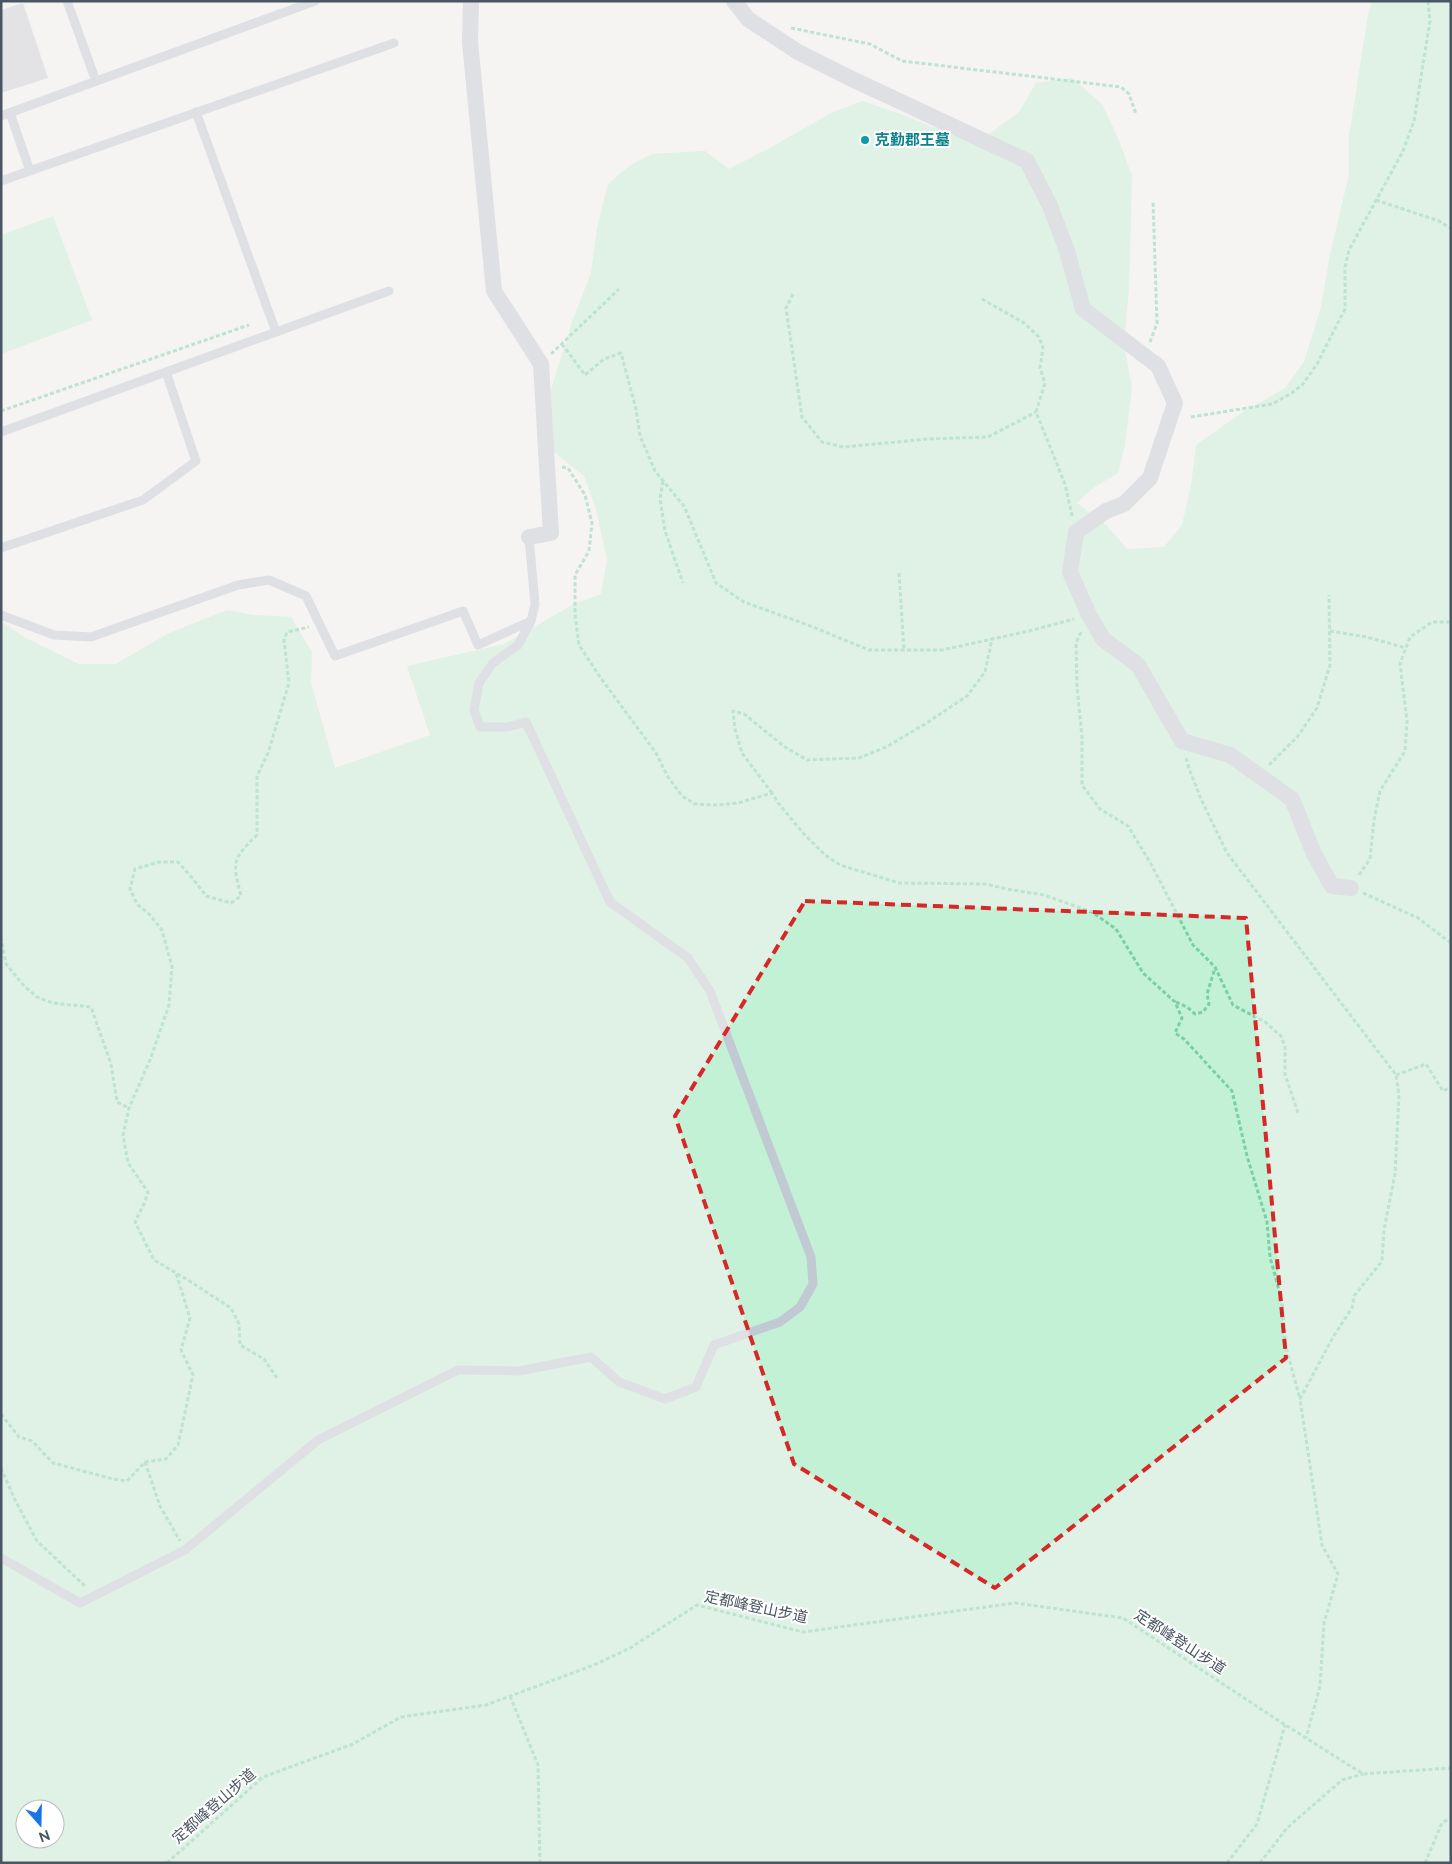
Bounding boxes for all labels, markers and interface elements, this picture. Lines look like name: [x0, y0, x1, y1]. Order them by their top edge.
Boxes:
place label: 克勤郡王墓: [875, 131, 950, 149]
marker: 克勤郡王墓: [859, 134, 871, 146]
street label: 定都峰登山步道: [703, 1587, 809, 1627]
street label: 定都峰登山步道: [1131, 1606, 1229, 1678]
street label: 定都峰登山步道: [168, 1765, 260, 1847]
north arrow: [15, 1799, 65, 1849]
text: N: [37, 1827, 52, 1846]

